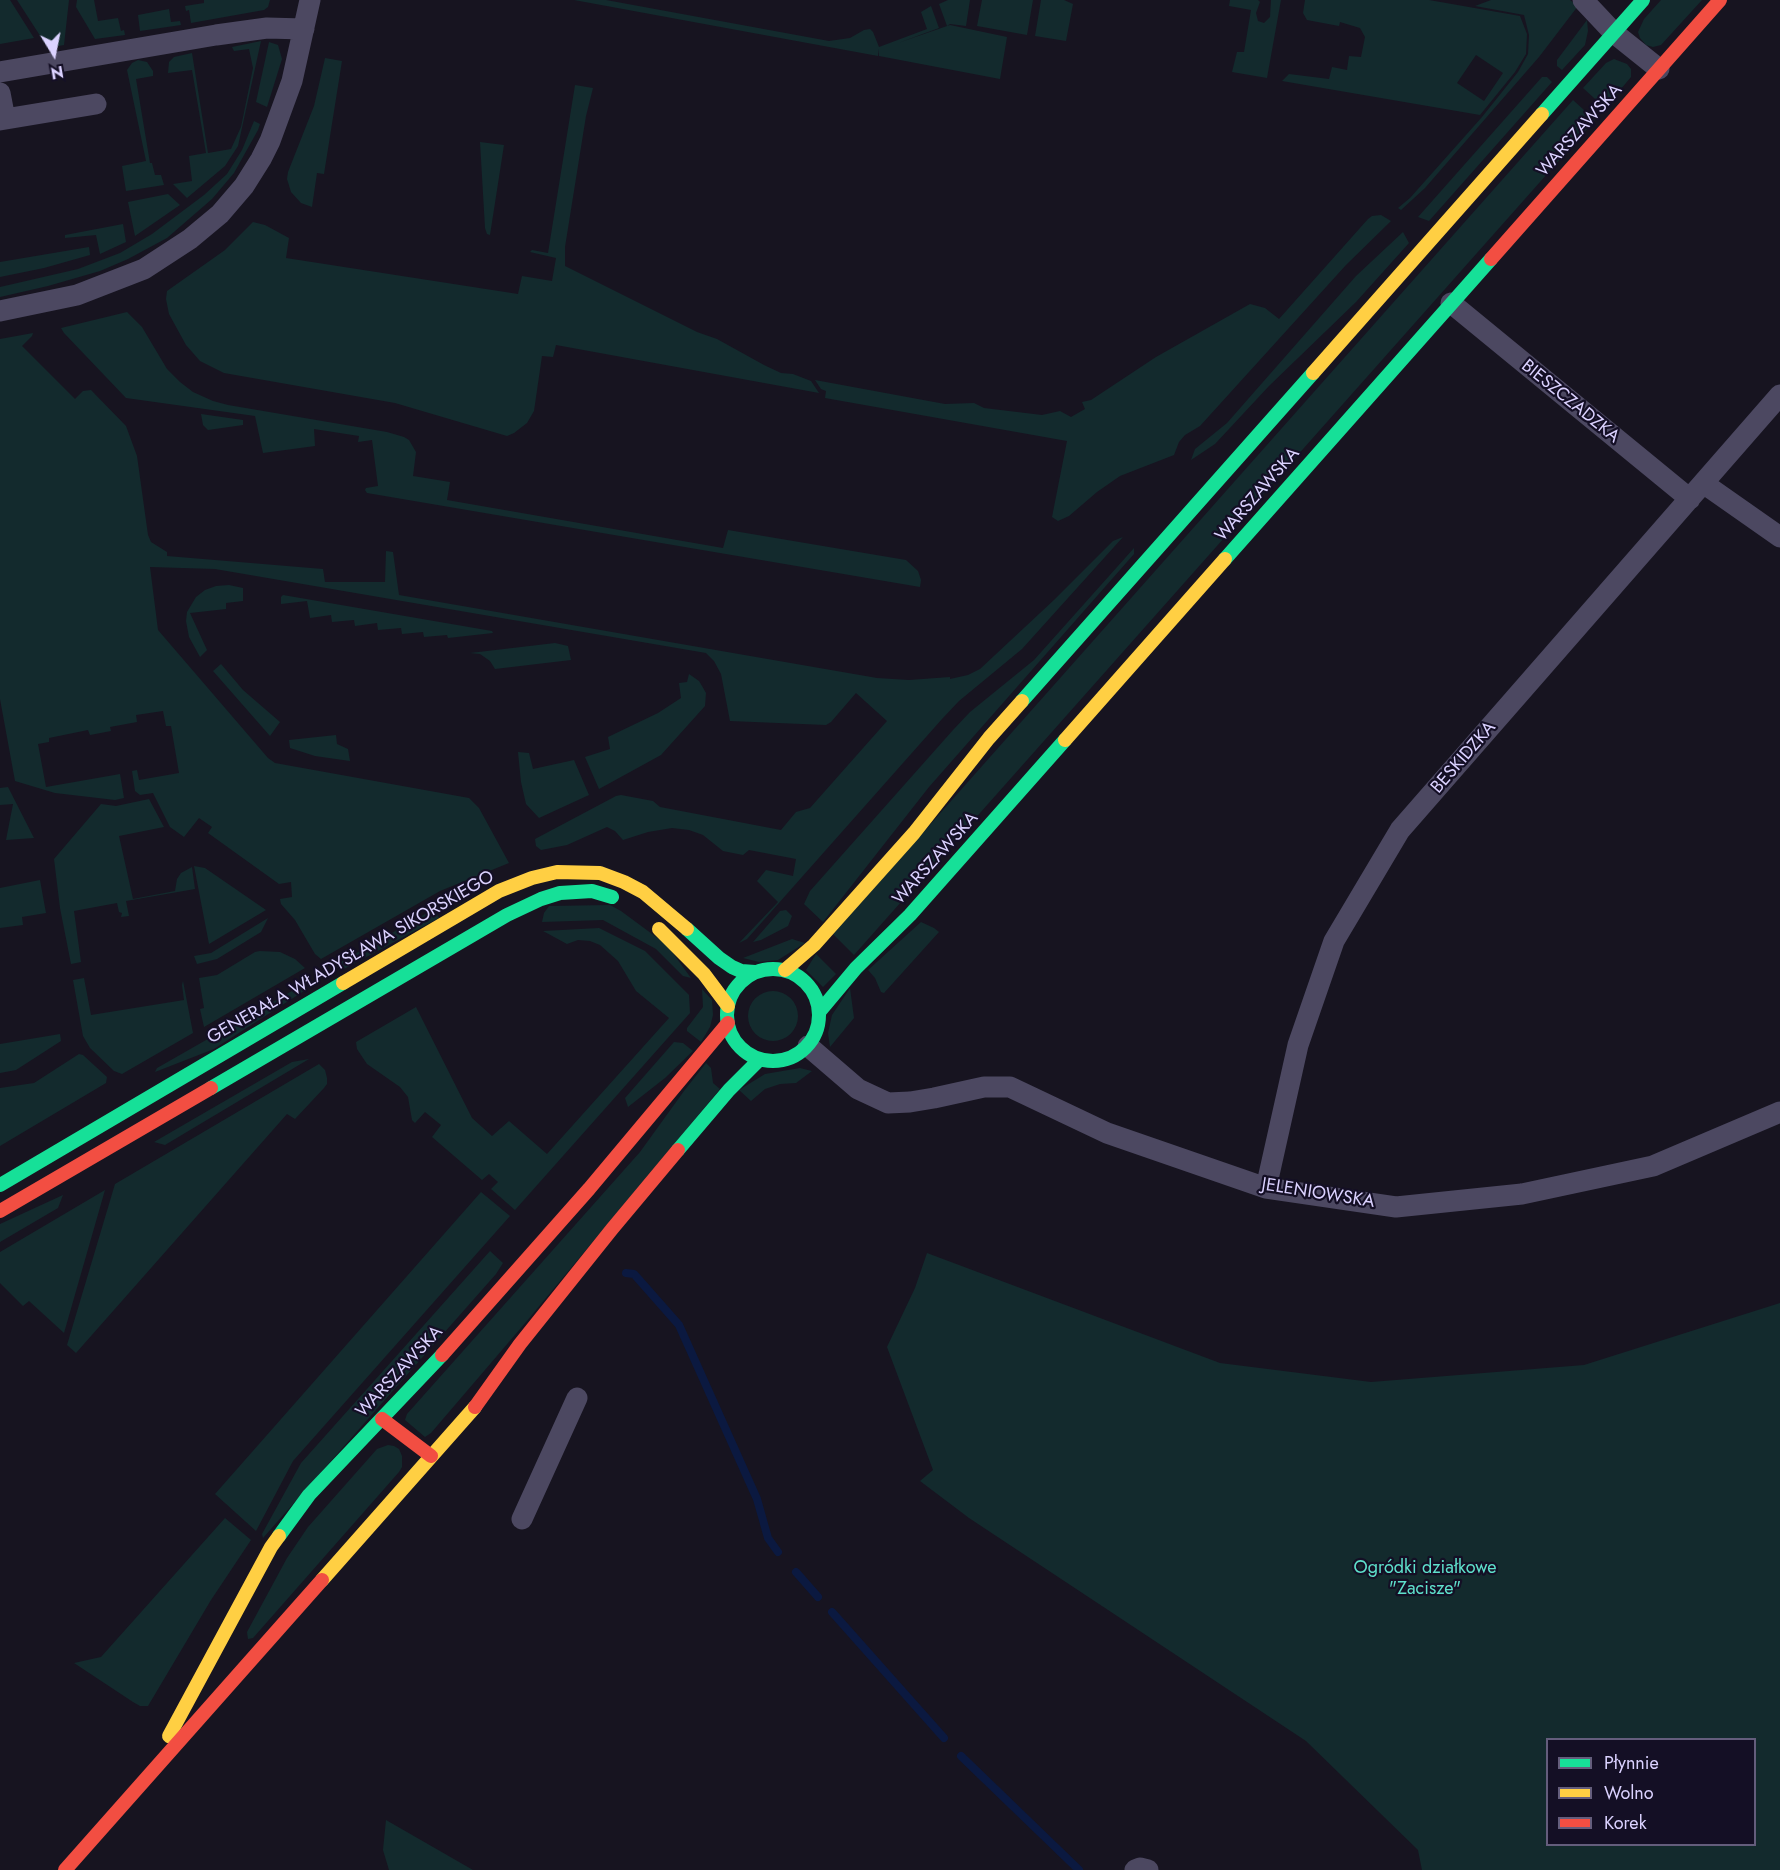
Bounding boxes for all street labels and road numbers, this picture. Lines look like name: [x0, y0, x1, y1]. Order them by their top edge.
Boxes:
street label: WARSZAWSKA: [1533, 80, 1627, 182]
street label: BIESZCZADZKA: [1516, 356, 1624, 448]
street label: WARSZAWSKA: [1211, 444, 1305, 546]
street label: BESKIDZKA: [1427, 718, 1501, 798]
street label: WARSZAWSKA: [889, 808, 983, 910]
street label: GENERAŁA WŁADYSŁAWA SIKORSKIEGO: [204, 867, 498, 1049]
street label: JELENIOWSKA: [1260, 1174, 1376, 1214]
street label: WARSZAWSKA: [352, 1322, 448, 1422]

